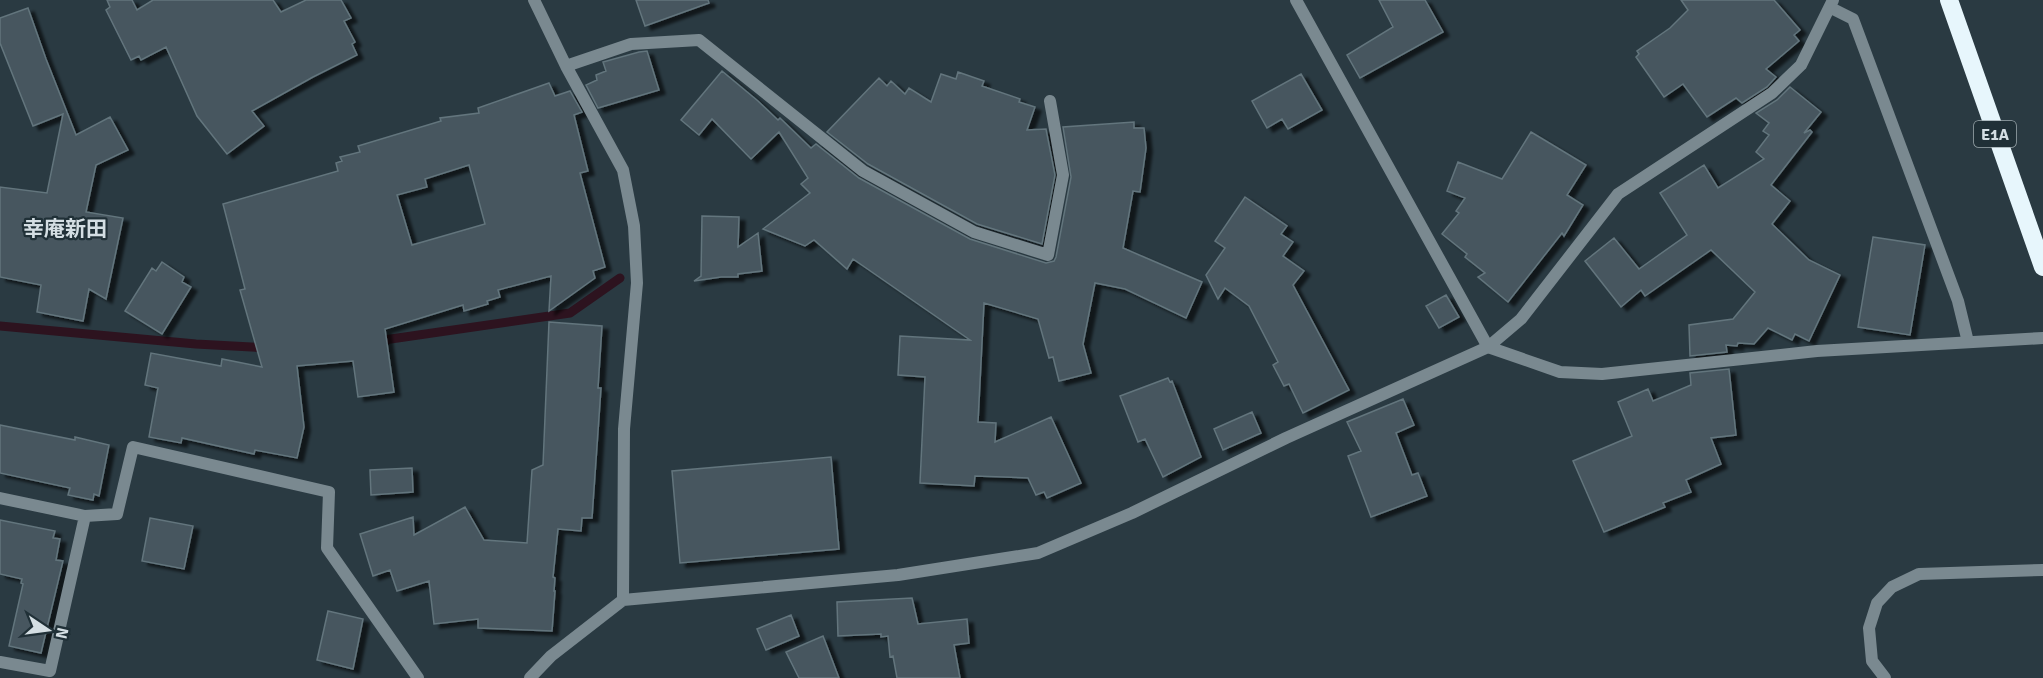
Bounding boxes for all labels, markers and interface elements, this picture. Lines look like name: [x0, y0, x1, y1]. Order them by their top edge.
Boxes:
road number: E1A: [1974, 121, 2016, 147]
district label: 幸庵新田: [23, 216, 107, 242]
north arrow: [18, 600, 78, 660]
text: N: [51, 625, 73, 641]

